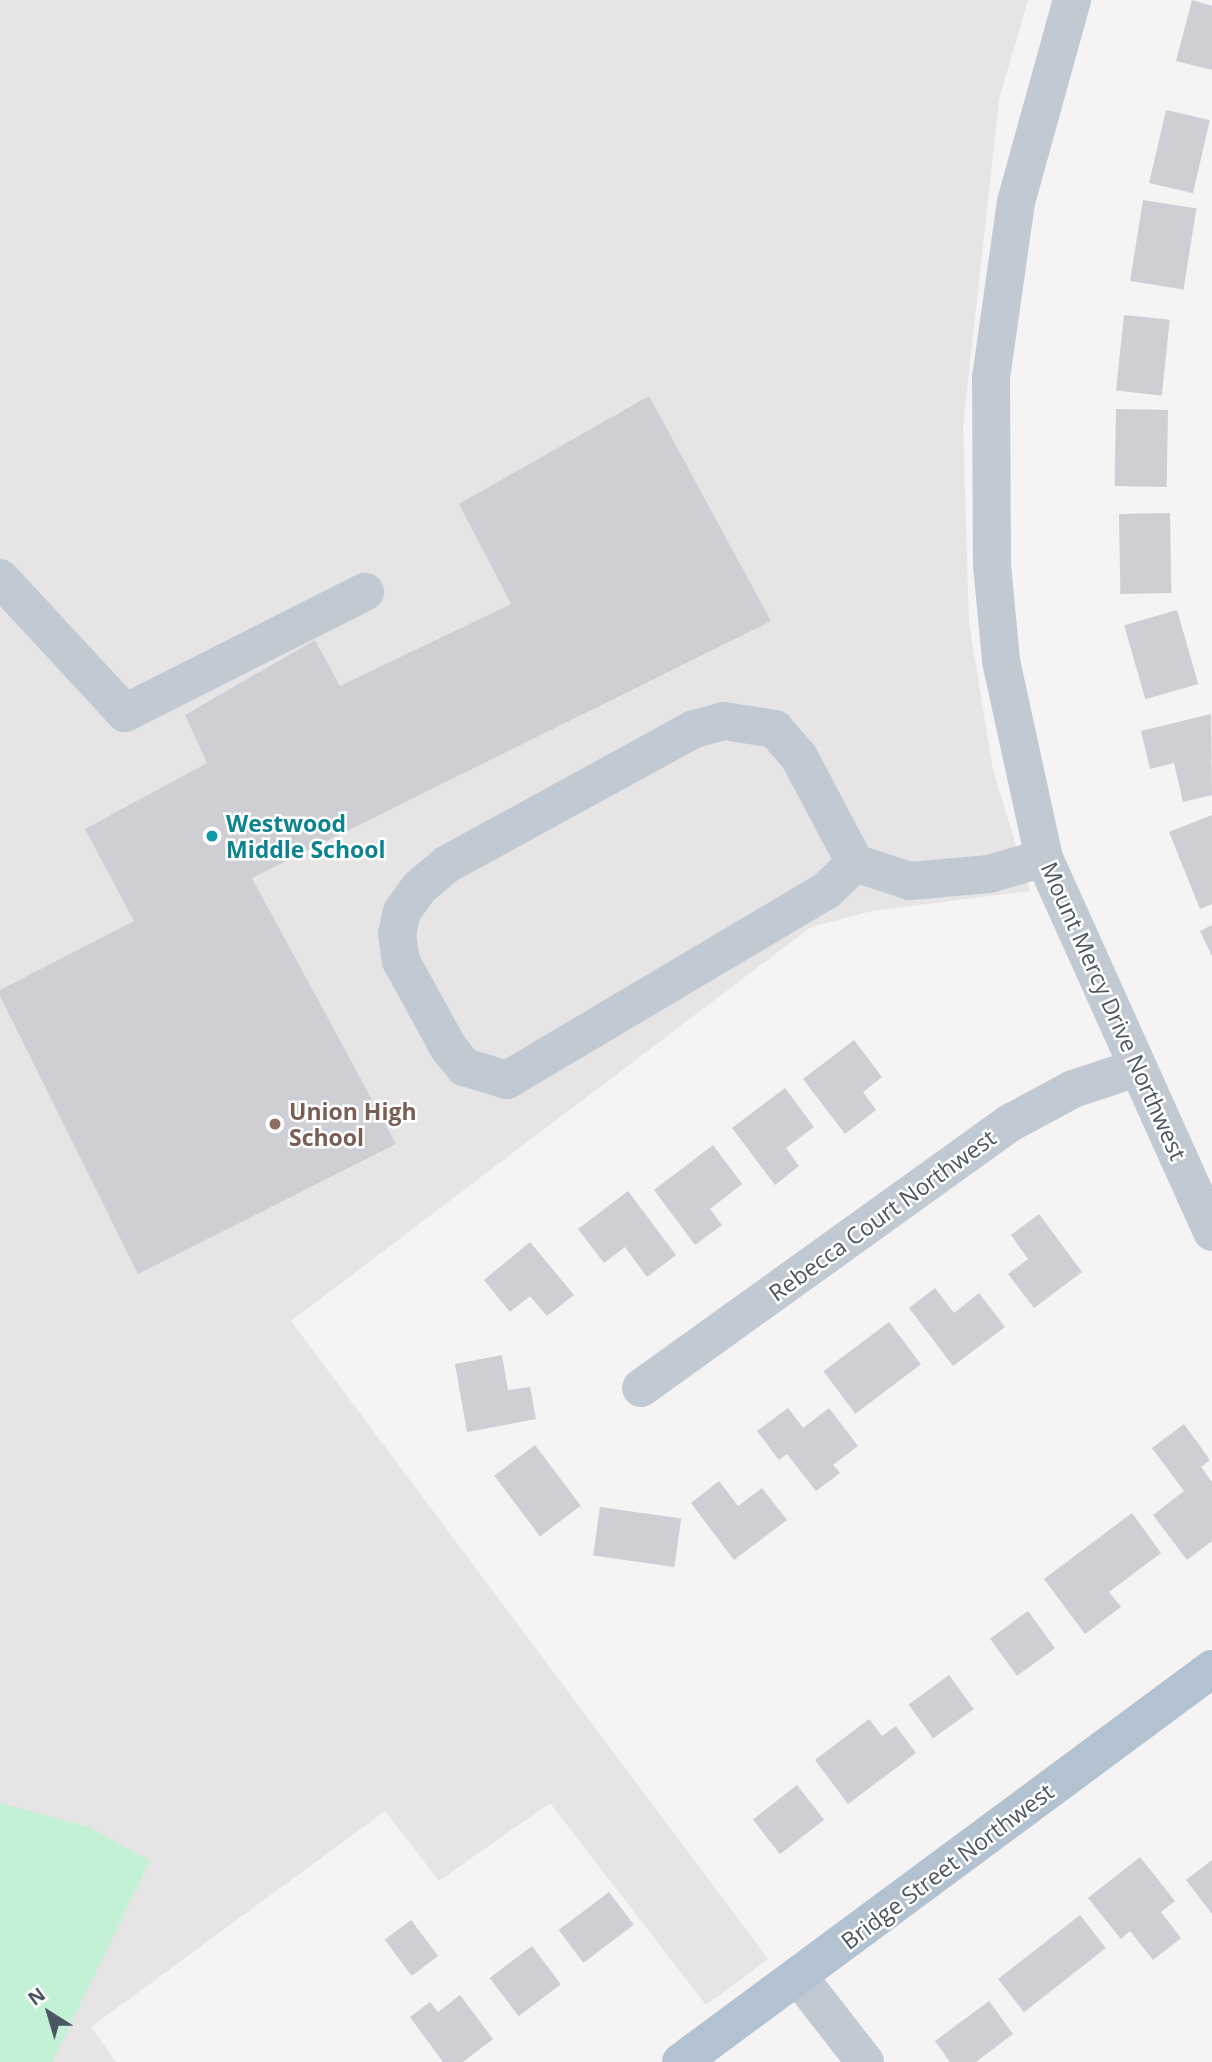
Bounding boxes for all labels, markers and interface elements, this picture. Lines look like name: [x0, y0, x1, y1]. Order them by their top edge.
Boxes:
place label: Westwood Middle School: [226, 809, 386, 863]
marker: Westwood Middle School: [204, 828, 220, 844]
street label: Mount Mercy Drive Northwest: [1036, 858, 1192, 1164]
place label: Union High School: [289, 1097, 417, 1151]
marker: Union High School: [267, 1116, 283, 1132]
street label: Rebecca Court Northwest: [763, 1123, 1001, 1307]
street label: Bridge Street Northwest: [835, 1777, 1059, 1955]
north arrow: [14, 1978, 84, 2048]
text: N: [22, 1981, 50, 2011]

